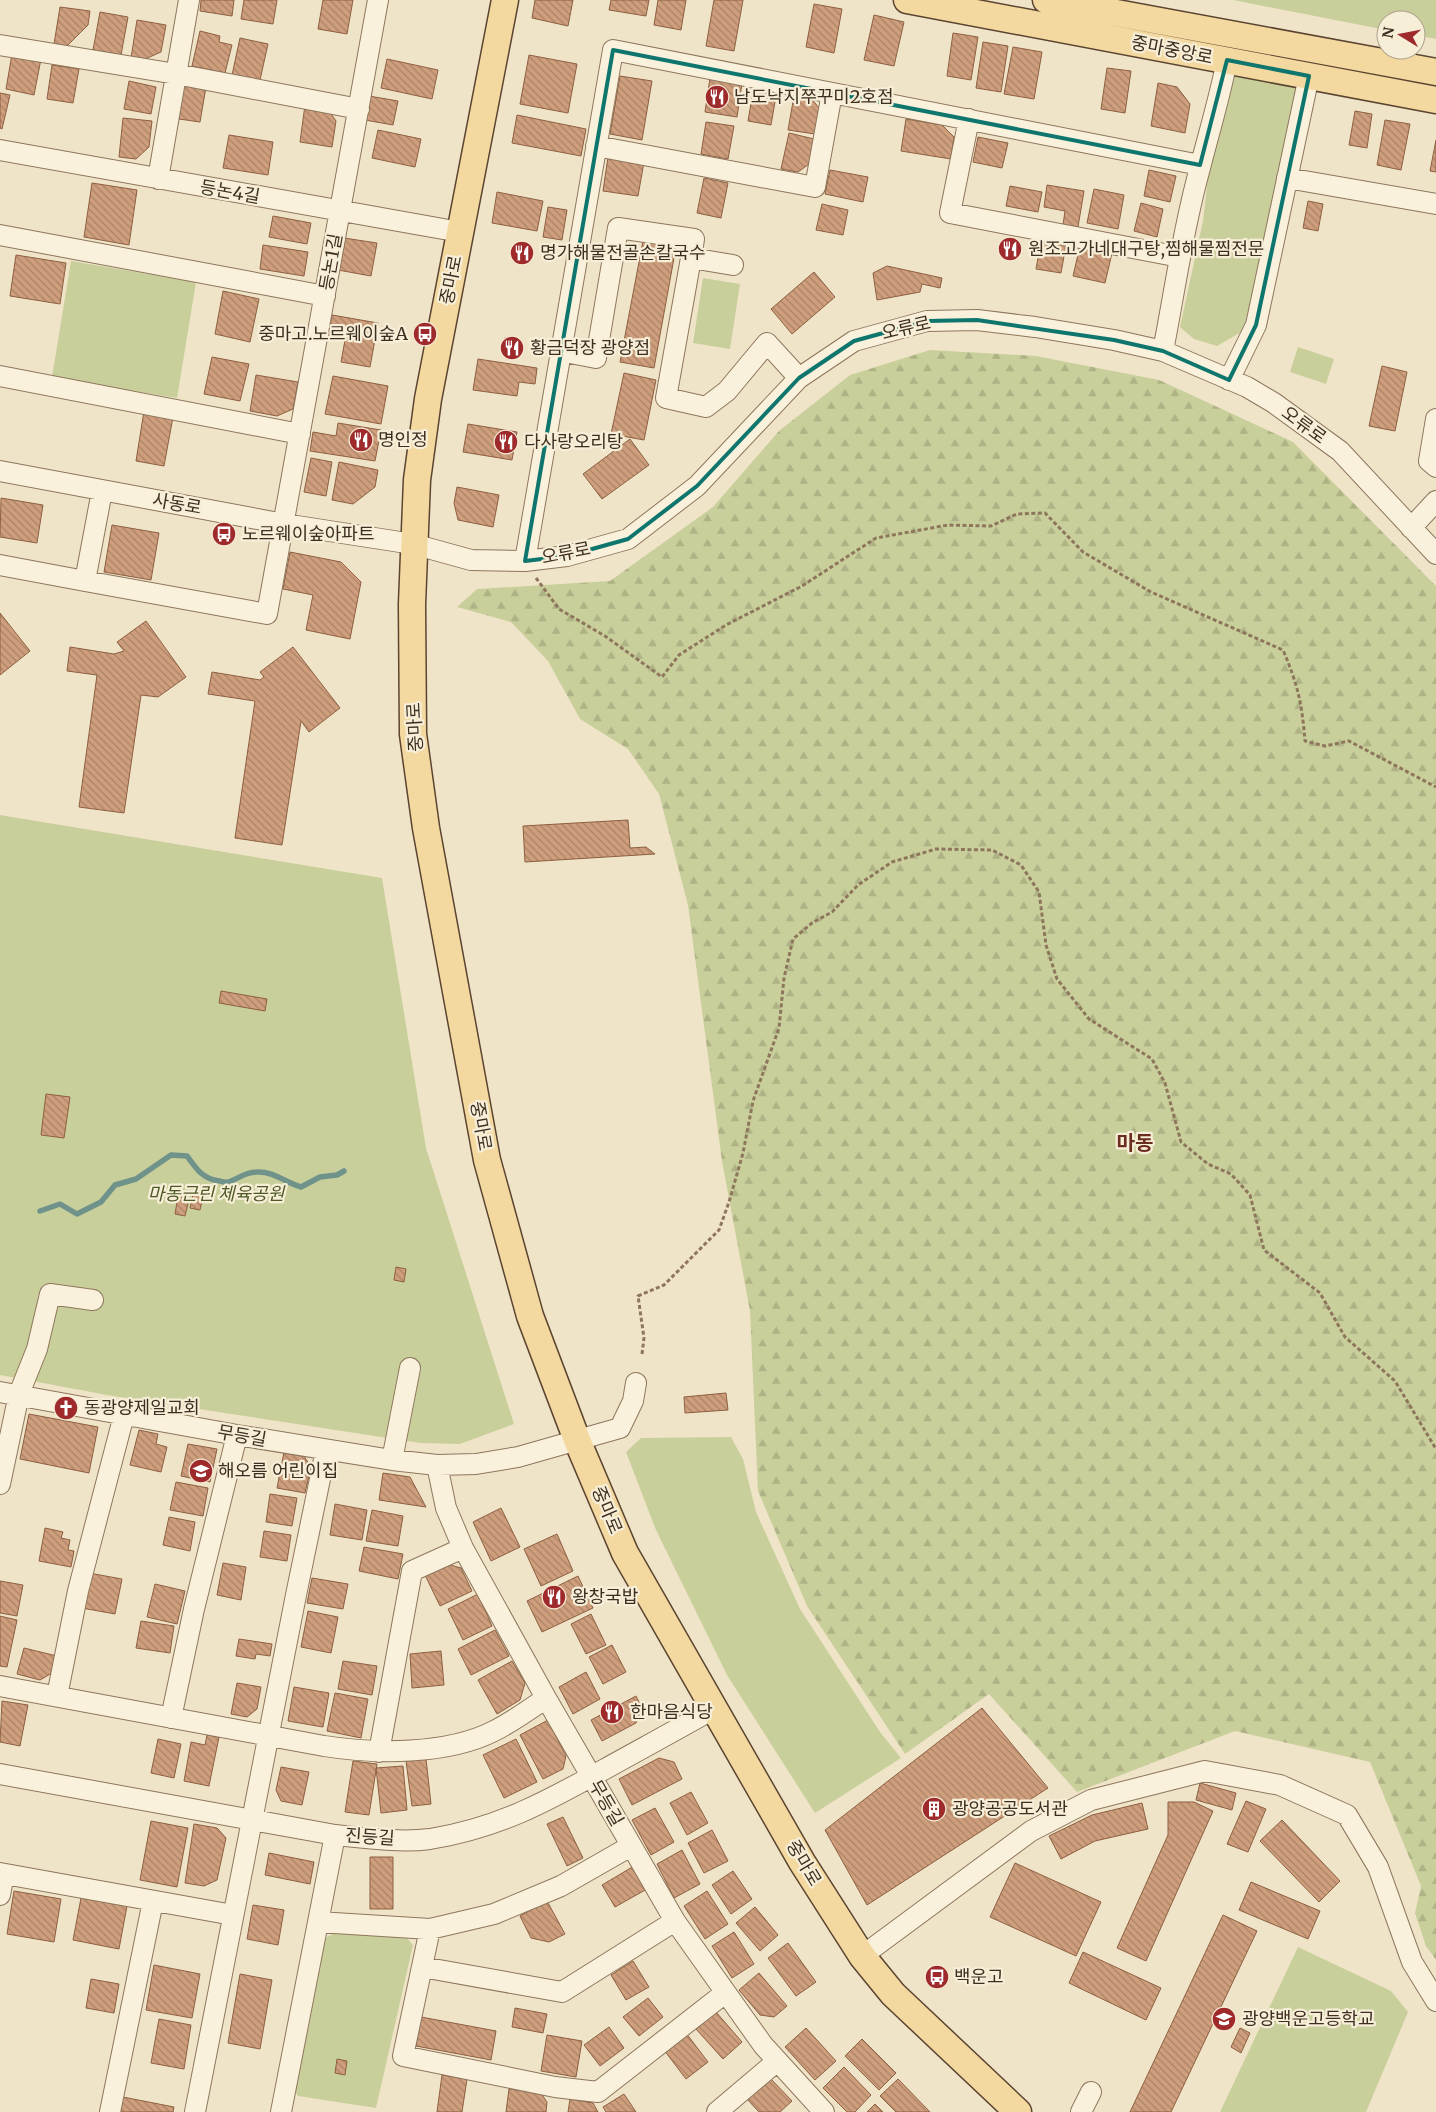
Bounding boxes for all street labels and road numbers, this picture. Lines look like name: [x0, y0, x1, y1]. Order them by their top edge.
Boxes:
street label: 중마중앙로: [1129, 30, 1215, 69]
street label: 등논4길: [198, 175, 262, 208]
street label: 등논1길: [314, 231, 347, 292]
street label: 중마로: [434, 253, 467, 306]
street label: 오류로: [879, 311, 933, 344]
street label: 오류로: [1277, 401, 1331, 449]
street label: 사동로: [151, 488, 204, 519]
street label: 오류로: [539, 536, 592, 569]
street label: 중마로: [402, 702, 427, 752]
street label: 중마로: [466, 1099, 497, 1152]
street label: 무등길: [216, 1420, 269, 1451]
street label: 중마로: [587, 1482, 628, 1537]
street label: 무등길: [584, 1775, 629, 1830]
street label: 진등길: [344, 1823, 396, 1850]
street label: 중마로: [782, 1836, 827, 1890]

